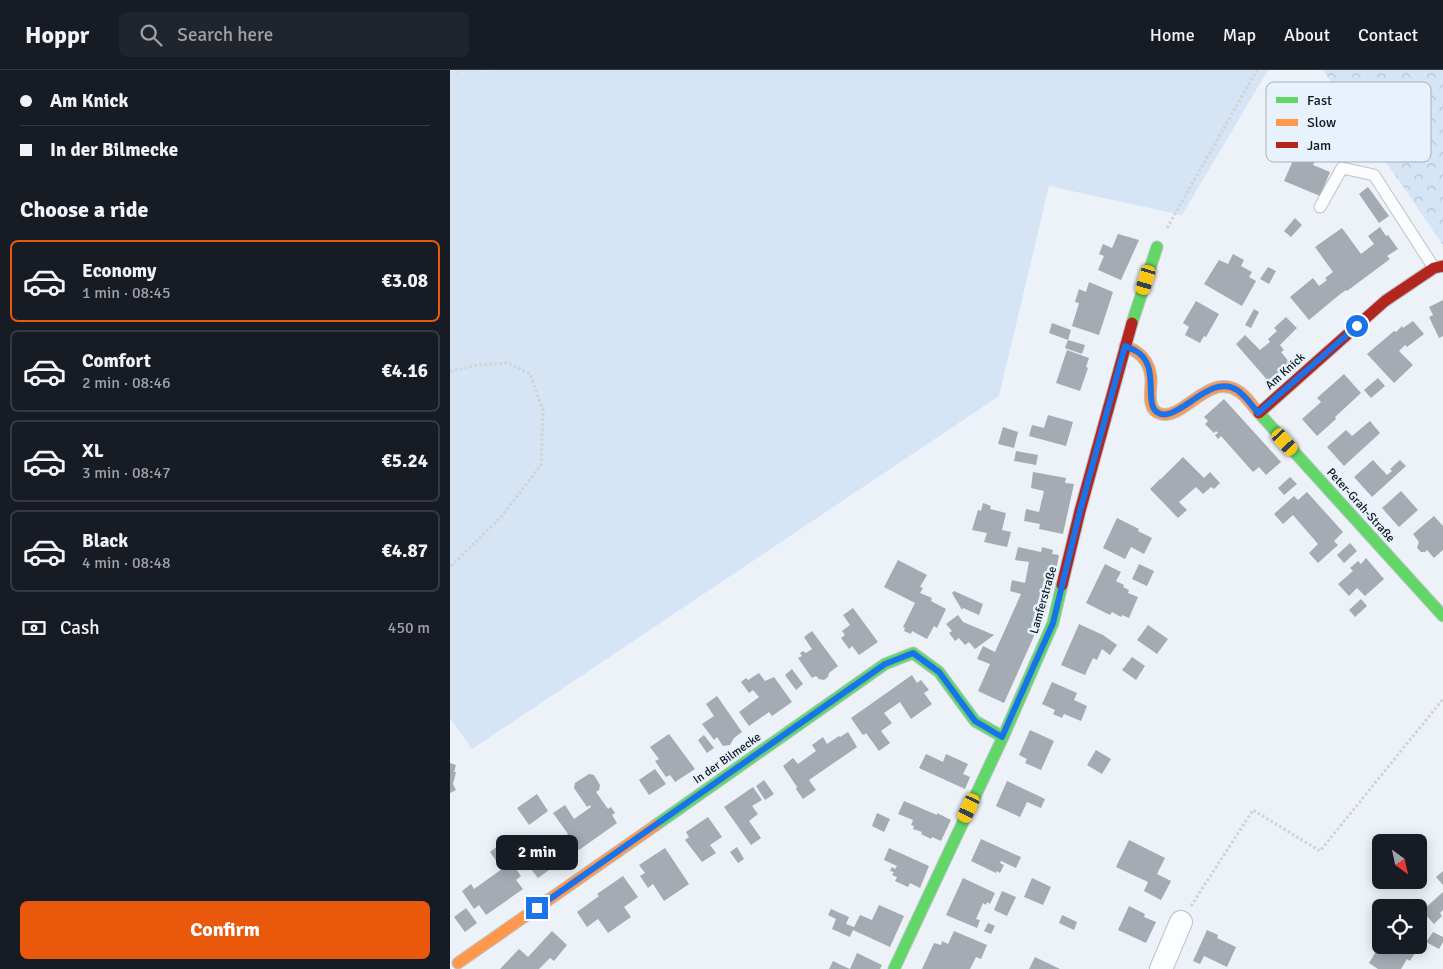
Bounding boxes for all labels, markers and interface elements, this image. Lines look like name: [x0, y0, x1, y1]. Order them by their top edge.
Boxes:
search box: [119, 12, 469, 57]
text: Hoppr: [25, 20, 89, 50]
icon: search: [137, 21, 165, 49]
text: Search here: [177, 23, 273, 47]
text: Home: [1150, 24, 1195, 46]
text: Map: [1223, 24, 1256, 46]
text: About: [1284, 24, 1330, 46]
text: Contact: [1358, 24, 1418, 46]
legend: [1266, 82, 1431, 162]
text: Am Knick: [50, 89, 128, 113]
text: Fast: [1307, 92, 1332, 109]
text: Slow: [1307, 114, 1336, 131]
text: Jam: [1307, 137, 1331, 154]
text: In der Bilmecke: [50, 138, 178, 162]
text: Choose a ride: [20, 196, 148, 223]
icon: car: [22, 259, 67, 304]
text: Economy: [82, 259, 156, 283]
car: [1134, 263, 1157, 297]
text: €3.08: [382, 269, 428, 293]
text: 1 min · 08:45: [82, 283, 171, 303]
route start: [1346, 315, 1368, 337]
icon: car: [22, 349, 67, 394]
text: Comfort: [82, 349, 151, 373]
street label: Am Knick: [1262, 350, 1308, 393]
text: €4.16: [382, 359, 428, 383]
text: 2 min · 08:46: [82, 373, 171, 393]
car: [1269, 426, 1300, 458]
icon: car: [22, 439, 67, 484]
text: XL: [82, 439, 104, 463]
text: €5.24: [382, 449, 428, 473]
text: 3 min · 08:47: [82, 463, 171, 483]
street label: Peter-Grah-Straße: [1323, 465, 1398, 546]
icon: car: [22, 529, 67, 574]
text: Black: [82, 529, 128, 553]
text: €4.87: [382, 539, 428, 563]
text: 4 min · 08:48: [82, 553, 171, 573]
street label: Lamferstraße: [1027, 565, 1060, 636]
icon: cash: [20, 614, 48, 642]
text: Cash: [60, 616, 100, 640]
text: 450 m: [388, 618, 430, 638]
street label: In der Bilmecke: [691, 730, 764, 787]
car: [955, 791, 982, 825]
north arrow: [1372, 834, 1428, 889]
map controls: [1372, 834, 1427, 954]
callout: 2 min: [496, 836, 578, 870]
text: 2 min: [518, 842, 556, 862]
route end: [526, 897, 548, 919]
button: locate: [1372, 899, 1427, 954]
button: Confirm: [20, 901, 430, 959]

